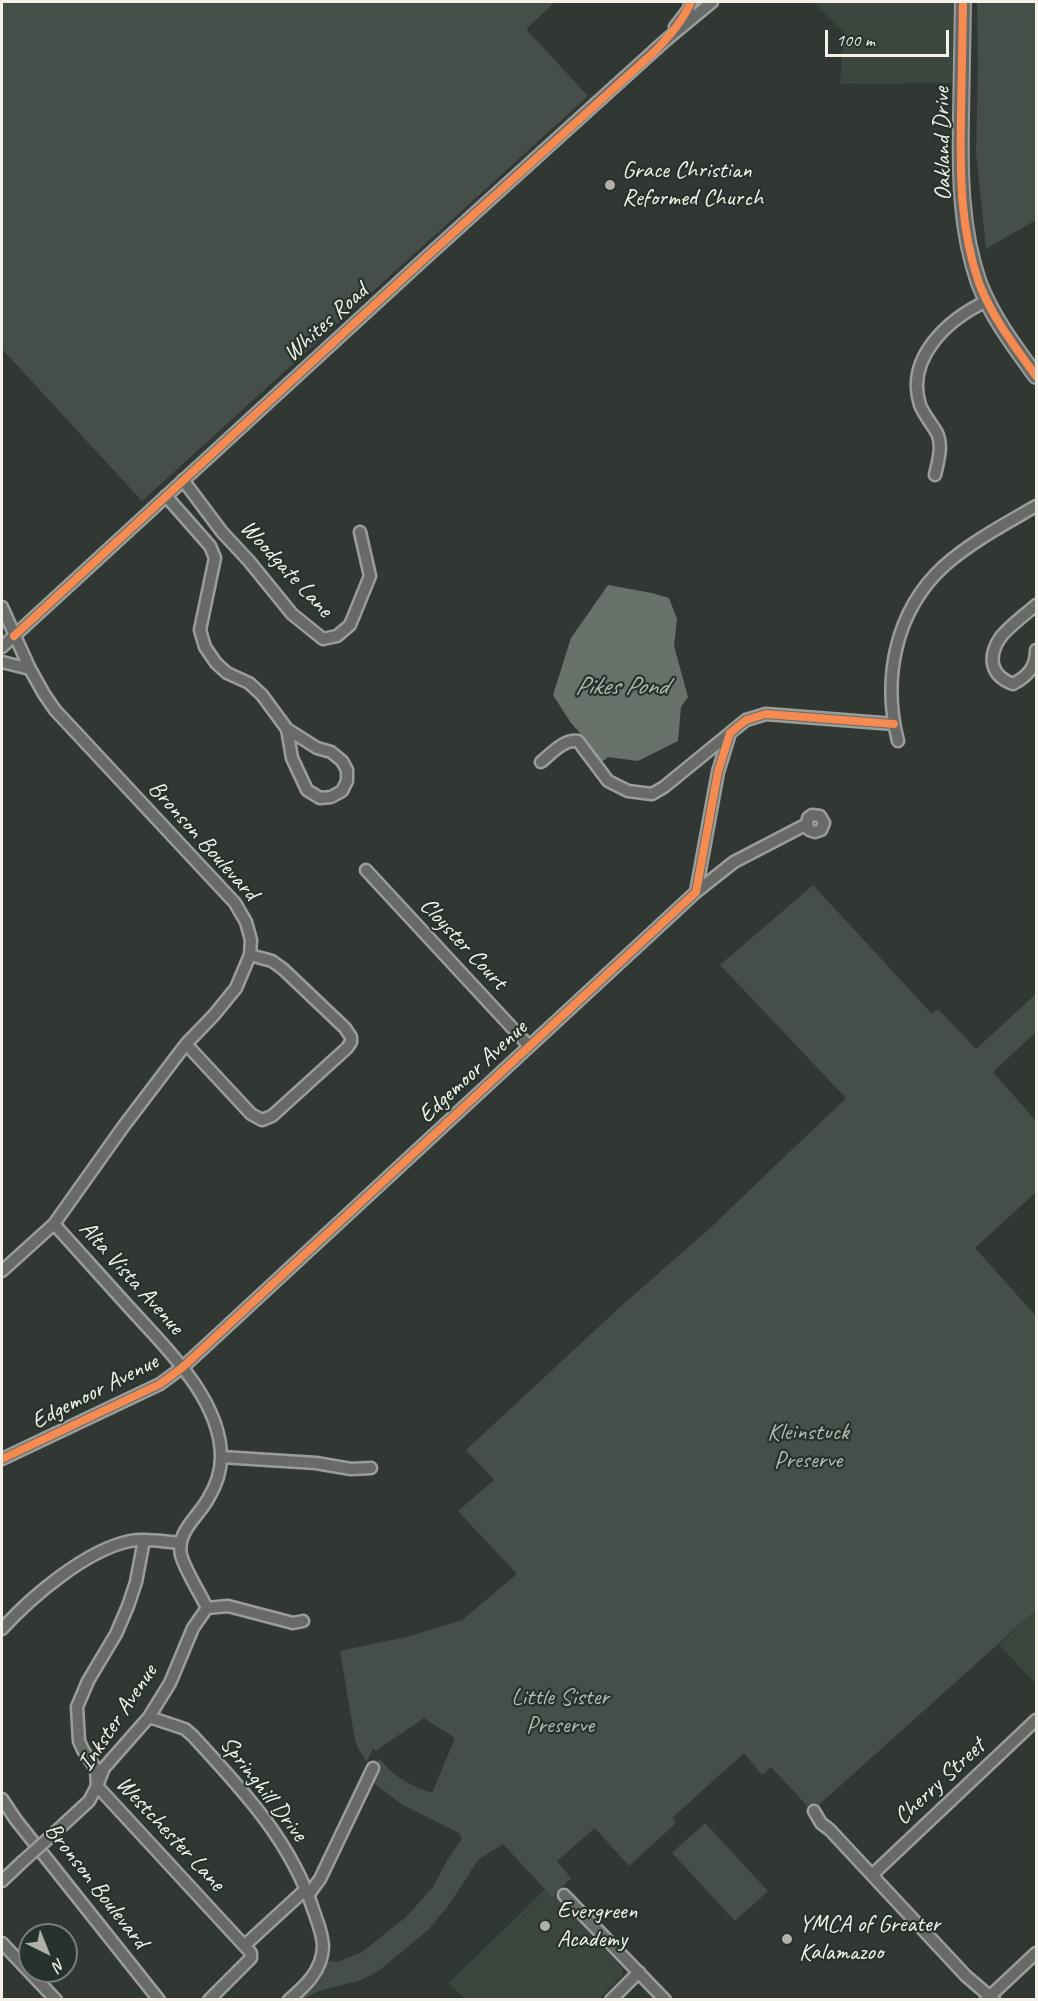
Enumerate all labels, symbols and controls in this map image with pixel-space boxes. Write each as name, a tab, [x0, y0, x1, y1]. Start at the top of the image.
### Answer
scale bar	[828, 18, 952, 56]
text: 100 m	[836, 29, 875, 51]
street label: Oakland Drive	[928, 87, 958, 201]
place label: Grace Christian Reformed Church	[622, 157, 763, 213]
marker: Grace Christian Reformed Church	[603, 178, 617, 192]
street label: Whites Road	[278, 278, 374, 368]
street label: Woodgate Lane	[234, 514, 338, 624]
water label: Pikes Pond	[575, 671, 667, 703]
street label: Bronson Boulevard	[141, 775, 265, 907]
street label: Cloyster Court	[413, 892, 513, 996]
street label: Edgemoor Avenue	[413, 1014, 533, 1130]
street label: Alta Vista Avenue	[72, 1215, 190, 1341]
street label: Edgemoor Avenue	[27, 1348, 163, 1436]
park label: Kleinstuck Preserve	[767, 1419, 849, 1475]
street label: Inkster Avenue	[72, 1659, 164, 1777]
park label: Little Sister Preserve	[511, 1684, 609, 1740]
street label: Springhill Drive	[213, 1731, 313, 1847]
street label: Cherry Street	[889, 1733, 991, 1831]
street label: Westchester Lane	[109, 1770, 231, 1898]
street label: Bronson Boulevard	[38, 1817, 154, 1955]
place label: Evergreen Academy	[557, 1898, 637, 1954]
place label: YMCA of Greater Kalamazoo	[799, 1911, 940, 1967]
marker: Evergreen Academy	[538, 1919, 552, 1933]
north arrow	[18, 1923, 78, 1983]
marker: YMCA of Greater Kalamazoo	[780, 1932, 794, 1946]
text: N	[48, 1954, 69, 1975]

